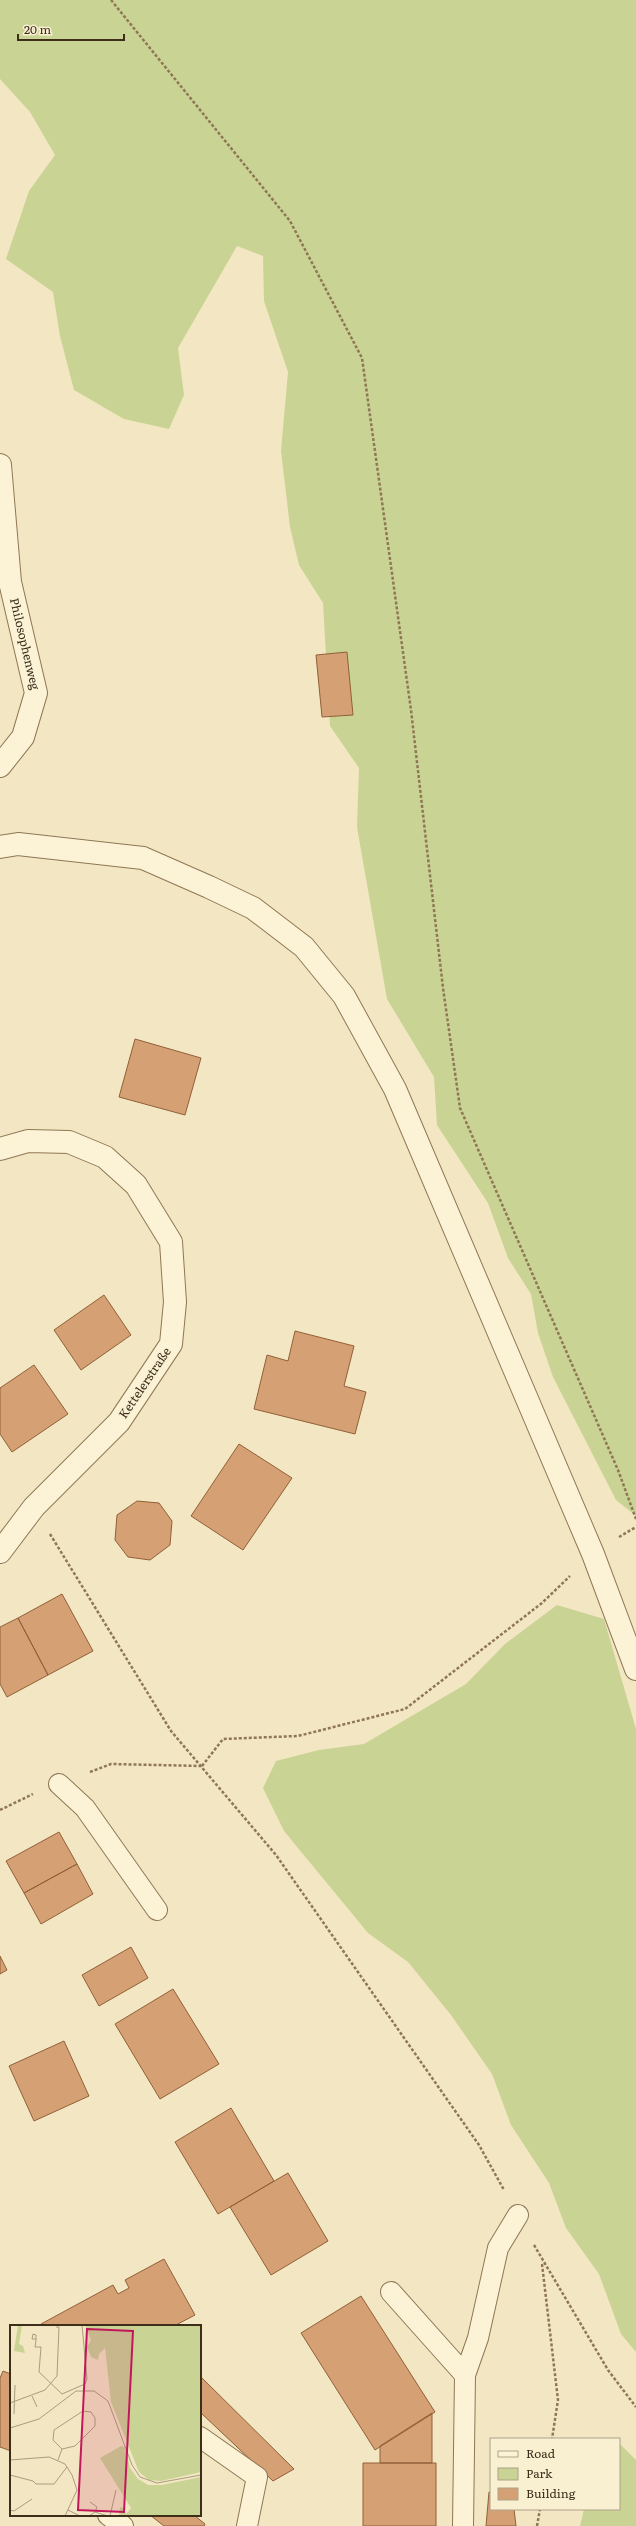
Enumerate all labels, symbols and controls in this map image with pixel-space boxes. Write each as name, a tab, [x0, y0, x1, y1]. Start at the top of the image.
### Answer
scale bar	[18, 16, 124, 42]
text: 20 m	[24, 20, 51, 38]
street label: Philosophenweg	[6, 596, 45, 692]
street label: Kettelerstraße	[114, 1343, 175, 1422]
inset map	[10, 2325, 201, 2516]
legend	[490, 2438, 620, 2510]
text: Road	[526, 2444, 556, 2462]
text: Park	[526, 2464, 553, 2482]
text: Building	[526, 2484, 576, 2502]

